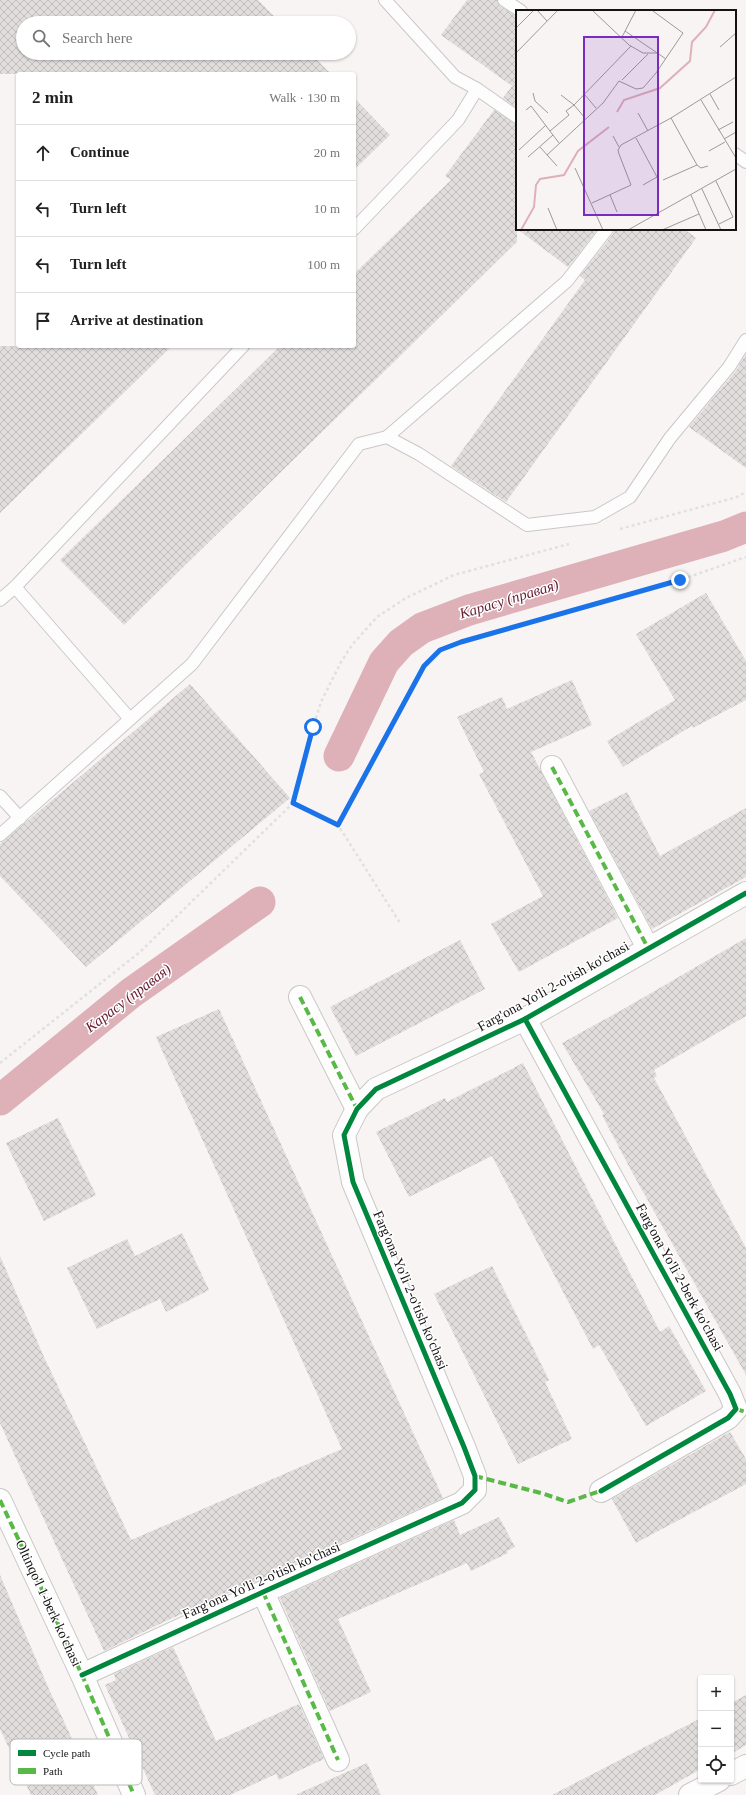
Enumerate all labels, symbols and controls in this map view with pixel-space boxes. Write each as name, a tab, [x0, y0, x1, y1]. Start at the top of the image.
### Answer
inset map	[516, 10, 736, 230]
search box	[16, 16, 356, 60]
icon: search	[30, 27, 52, 49]
text: Search here	[62, 30, 132, 46]
text: 2 min	[32, 88, 73, 107]
text: Walk · 130 m	[269, 90, 340, 105]
icon: ahead	[32, 142, 54, 164]
text: Continue	[70, 144, 129, 160]
text: 20 m	[314, 145, 340, 160]
icon: left	[32, 198, 54, 220]
text: Turn left	[70, 200, 127, 216]
text: 10 m	[314, 201, 340, 216]
icon: left	[32, 254, 54, 276]
text: Turn left	[70, 256, 127, 272]
text: 100 m	[307, 257, 340, 272]
icon: arrive	[32, 310, 54, 332]
text: Arrive at destination	[70, 312, 203, 328]
route end	[671, 571, 689, 589]
water label: Карасу (правая)	[457, 576, 561, 623]
route start	[304, 718, 322, 736]
street label: Farg'ona Yo'li 2-o'tish ko'chasi	[475, 938, 632, 1034]
water label: Карасу (правая)	[81, 961, 174, 1037]
street label: Farg'ona Yo'li 2-berk ko'chasi	[633, 1201, 726, 1354]
street label: Farg'ona Yo'li 2-o'tish ko'chasi	[370, 1209, 451, 1372]
street label: Oltinqo'l 1-berk ko'chasi	[13, 1537, 85, 1669]
street label: Farg'ona Yo'li 2-o'tish ko'chasi	[180, 1539, 342, 1622]
map controls	[698, 1675, 734, 1783]
button: +	[698, 1675, 734, 1711]
button: −	[698, 1711, 734, 1747]
legend	[10, 1739, 142, 1785]
text: Cycle path	[43, 1747, 91, 1759]
button: locate	[698, 1747, 734, 1783]
text: Path	[43, 1765, 63, 1777]

